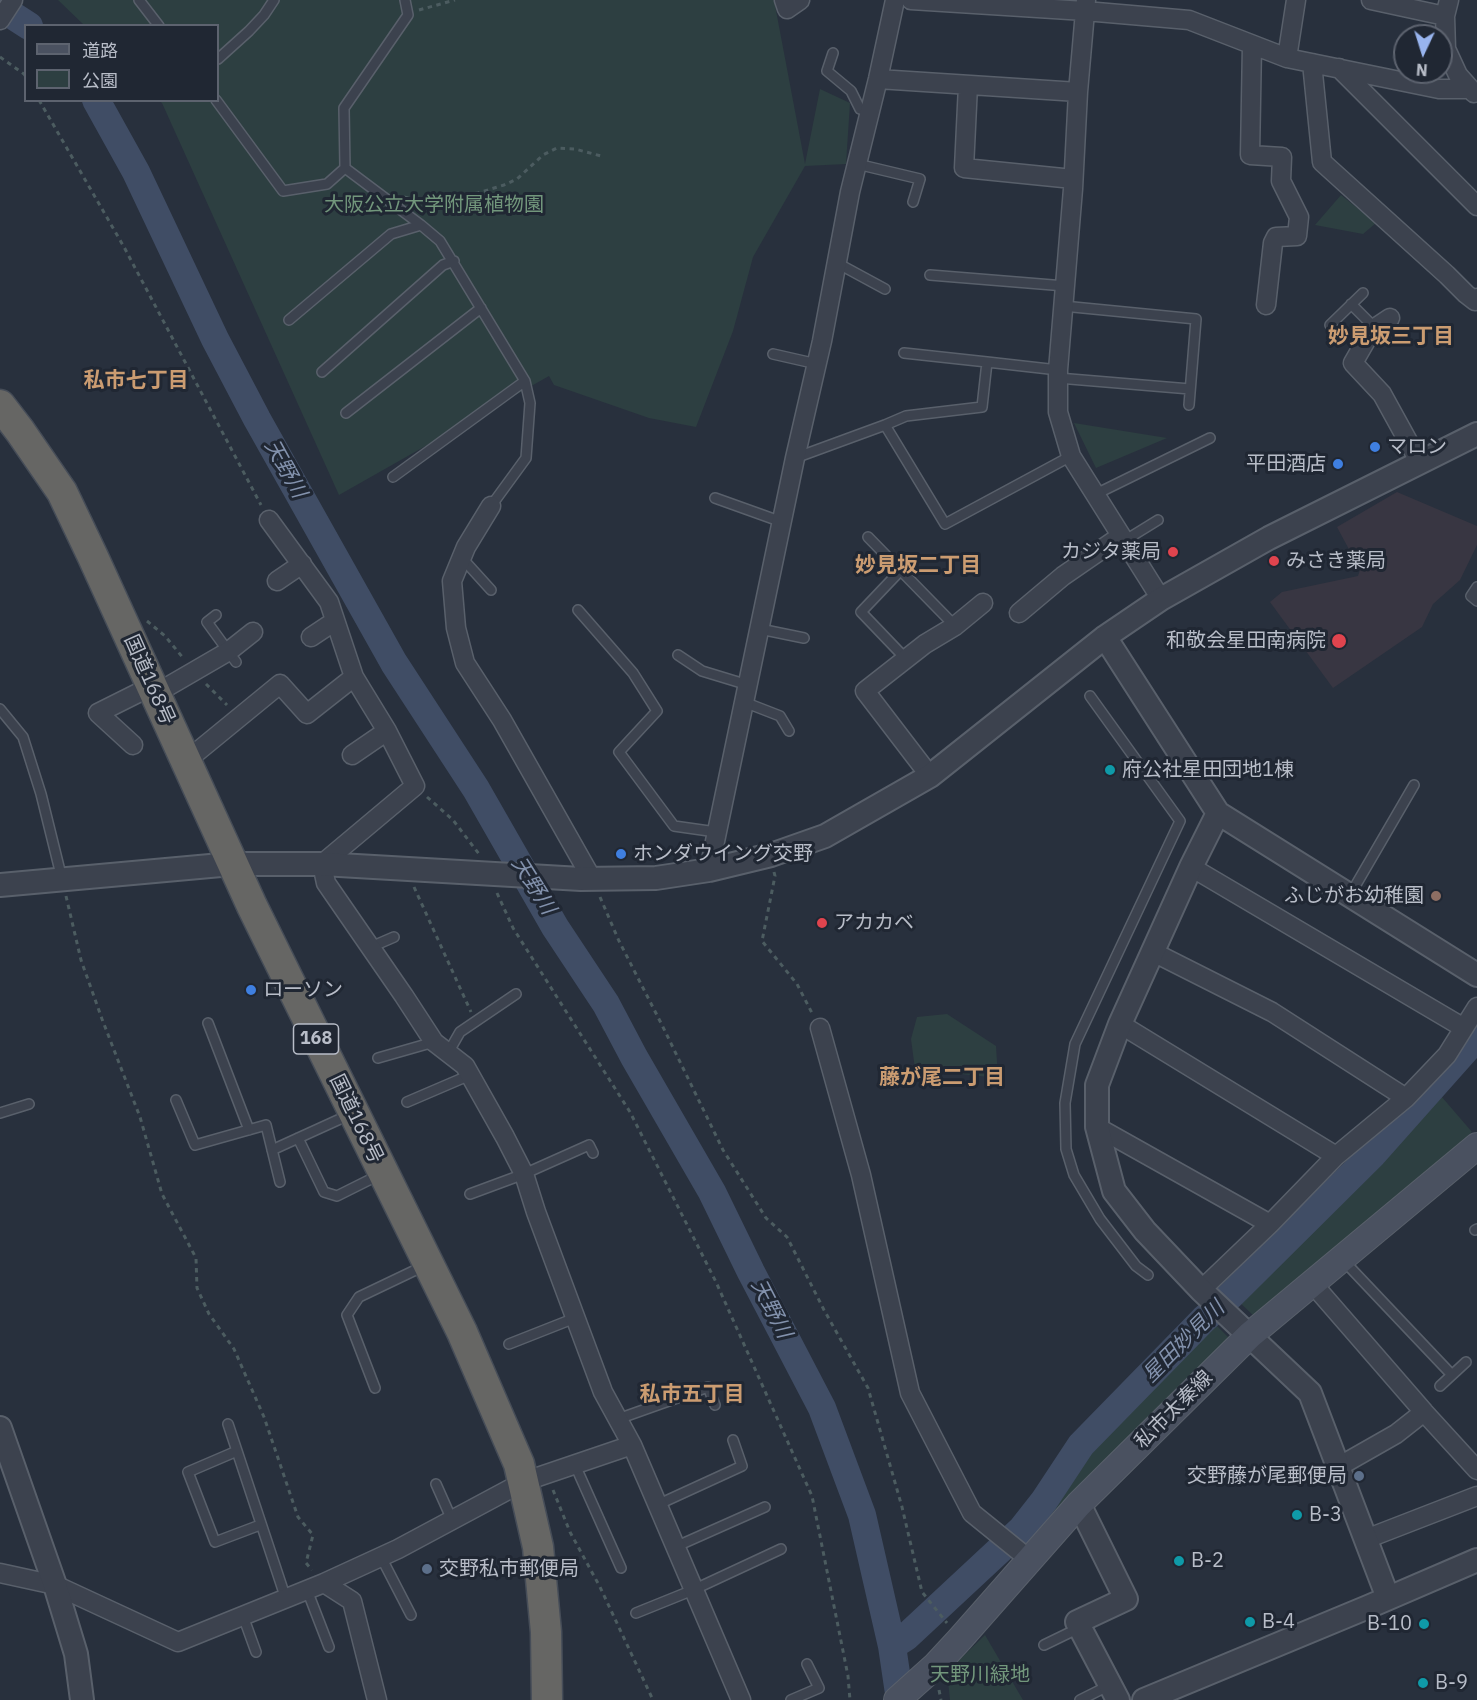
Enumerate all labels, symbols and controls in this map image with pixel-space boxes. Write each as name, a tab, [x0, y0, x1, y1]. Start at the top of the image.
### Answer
legend	[24, 24, 219, 102]
north arrow	[1393, 24, 1453, 84]
text: 道路	[82, 39, 118, 62]
text: N	[1415, 60, 1428, 80]
text: 公園	[82, 69, 118, 92]
park label: 大阪公立大学附属植物園	[324, 193, 544, 217]
district label: 妙見坂三丁目	[1328, 324, 1454, 350]
district label: 私市七丁目	[84, 368, 188, 394]
water label: 天野川	[259, 435, 311, 503]
place label: マロン	[1387, 435, 1447, 459]
marker: マロン	[1368, 440, 1382, 454]
place label: 平田酒店	[1246, 452, 1326, 476]
marker: 平田酒店	[1331, 457, 1345, 471]
place label: カジタ薬局	[1061, 540, 1161, 564]
marker: カジタ薬局	[1166, 545, 1180, 559]
place label: みさき薬局	[1286, 549, 1386, 573]
district label: 妙見坂二丁目	[855, 553, 981, 579]
marker: みさき薬局	[1267, 554, 1281, 568]
place label: 和敬会星田南病院	[1166, 629, 1326, 653]
street label: 国道168号	[119, 631, 179, 729]
marker: 和敬会星田南病院	[1330, 632, 1348, 650]
place label: 府公社星田団地1棟	[1122, 758, 1294, 782]
marker: 府公社星田団地1棟	[1103, 763, 1117, 777]
place label: ホンダウイング交野	[633, 842, 813, 866]
marker: ホンダウイング交野	[614, 847, 628, 861]
water label: 天野川	[506, 853, 560, 919]
place label: ふじがお幼稚園	[1284, 884, 1424, 908]
marker: ふじがお幼稚園	[1429, 889, 1443, 903]
place label: アカカベ	[834, 911, 914, 935]
marker: アカカベ	[815, 916, 829, 930]
place label: ローソン	[263, 978, 343, 1002]
marker: ローソン	[244, 983, 258, 997]
road number: 168	[294, 1024, 338, 1054]
district label: 藤が尾二丁目	[879, 1065, 1005, 1091]
street label: 国道168号	[324, 1071, 388, 1167]
water label: 天野川	[745, 1275, 797, 1343]
water label: 星田妙見川	[1138, 1296, 1230, 1388]
street label: 私市太秦線	[1130, 1366, 1218, 1454]
district label: 私市五丁目	[640, 1382, 744, 1408]
place label: 交野藤が尾郵便局	[1187, 1464, 1347, 1488]
marker: 交野藤が尾郵便局	[1352, 1469, 1366, 1483]
place label: B-3	[1309, 1503, 1342, 1527]
marker: B-3	[1290, 1508, 1304, 1522]
place label: B-2	[1191, 1549, 1224, 1573]
marker: B-2	[1172, 1554, 1186, 1568]
place label: 交野私市郵便局	[439, 1557, 579, 1581]
marker: 交野私市郵便局	[420, 1562, 434, 1576]
place label: B-4	[1262, 1610, 1295, 1634]
place label: B-10	[1367, 1612, 1412, 1636]
marker: B-4	[1243, 1615, 1257, 1629]
marker: B-10	[1417, 1617, 1431, 1631]
park label: 天野川緑地	[930, 1663, 1030, 1687]
place label: B-9	[1435, 1671, 1468, 1695]
marker: B-9	[1416, 1676, 1430, 1690]

